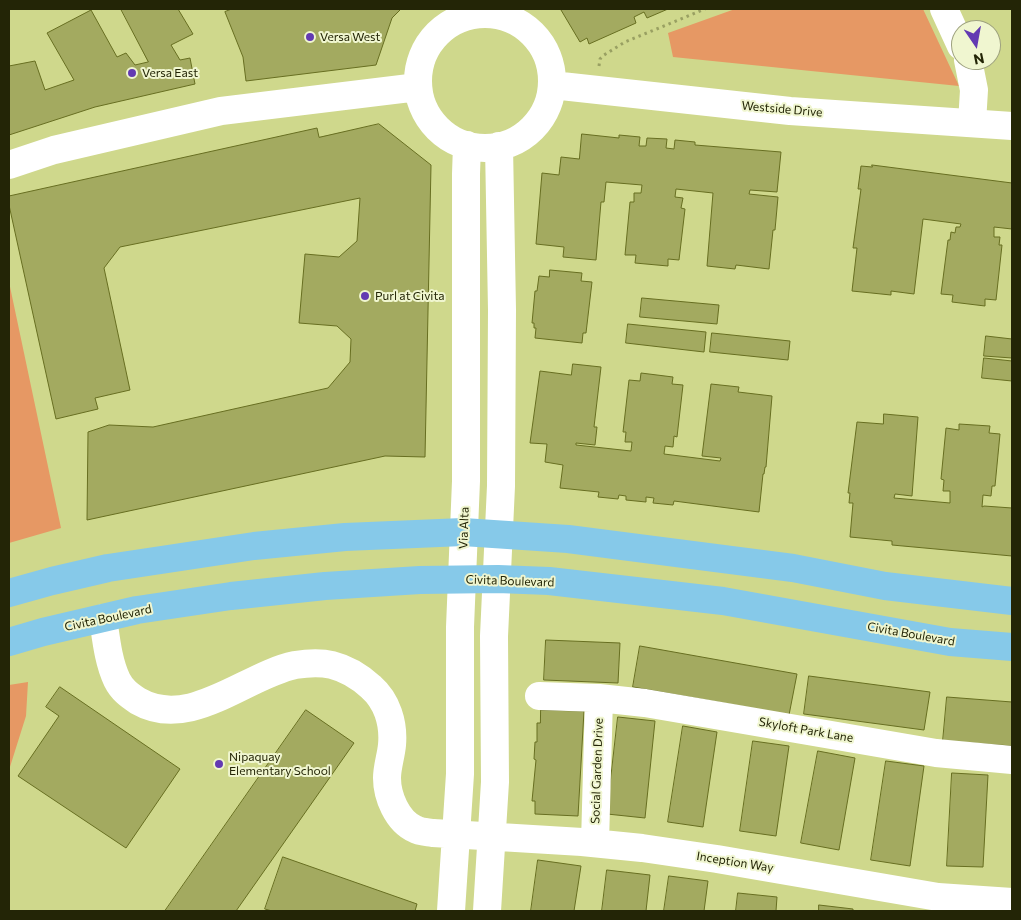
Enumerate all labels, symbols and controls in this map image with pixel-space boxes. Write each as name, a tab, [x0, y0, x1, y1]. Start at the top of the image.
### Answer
north arrow	[951, 20, 1001, 70]
place label: Versa West	[320, 30, 380, 44]
marker: Versa West	[304, 31, 316, 43]
text: N	[972, 50, 986, 69]
place label: Versa East	[142, 66, 198, 80]
marker: Versa East	[126, 67, 138, 79]
street label: Westside Drive	[741, 98, 823, 120]
place label: Purl at Civita	[375, 289, 445, 303]
marker: Purl at Civita	[359, 290, 371, 302]
street label: Via Alta	[456, 507, 472, 549]
street label: Civita Boulevard	[465, 572, 555, 590]
street label: Civita Boulevard	[63, 602, 153, 634]
street label: Civita Boulevard	[866, 619, 956, 649]
street label: Skyloft Park Lane	[758, 715, 854, 745]
street label: Social Garden Drive	[588, 718, 606, 824]
place label: Nipaquay Elementary School	[229, 750, 331, 778]
marker: Nipaquay Elementary School	[213, 758, 225, 770]
street label: Inception Way	[695, 849, 775, 875]

